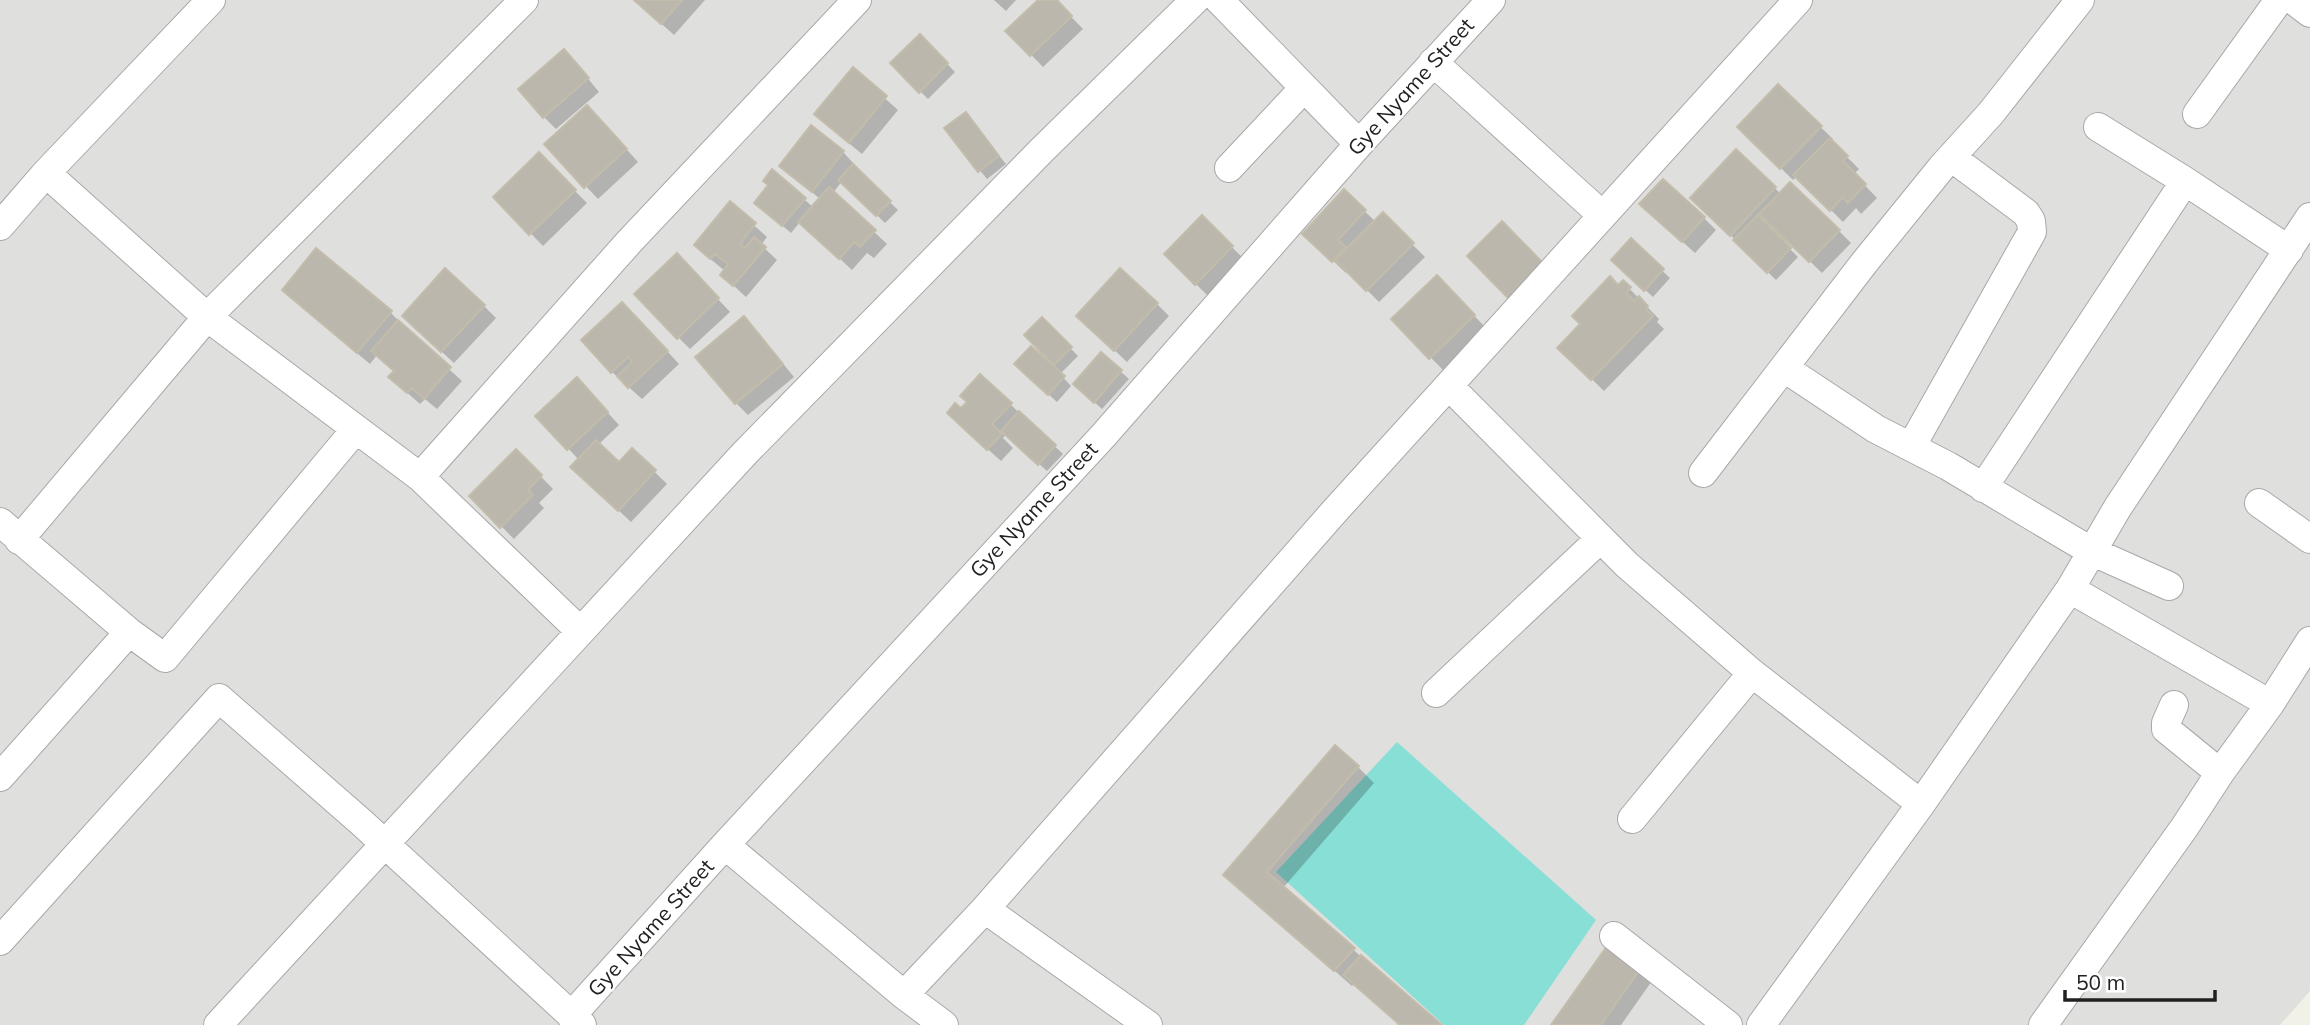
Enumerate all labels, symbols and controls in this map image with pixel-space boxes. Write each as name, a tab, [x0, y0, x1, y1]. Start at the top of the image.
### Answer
street label: Gye Nyame Street	[1342, 12, 1479, 160]
street label: Gye Nyame Street	[964, 436, 1103, 583]
street label: Gye Nyame Street	[582, 853, 719, 1001]
scale bar	[2065, 958, 2216, 1002]
text: 50 m	[2076, 969, 2125, 995]

